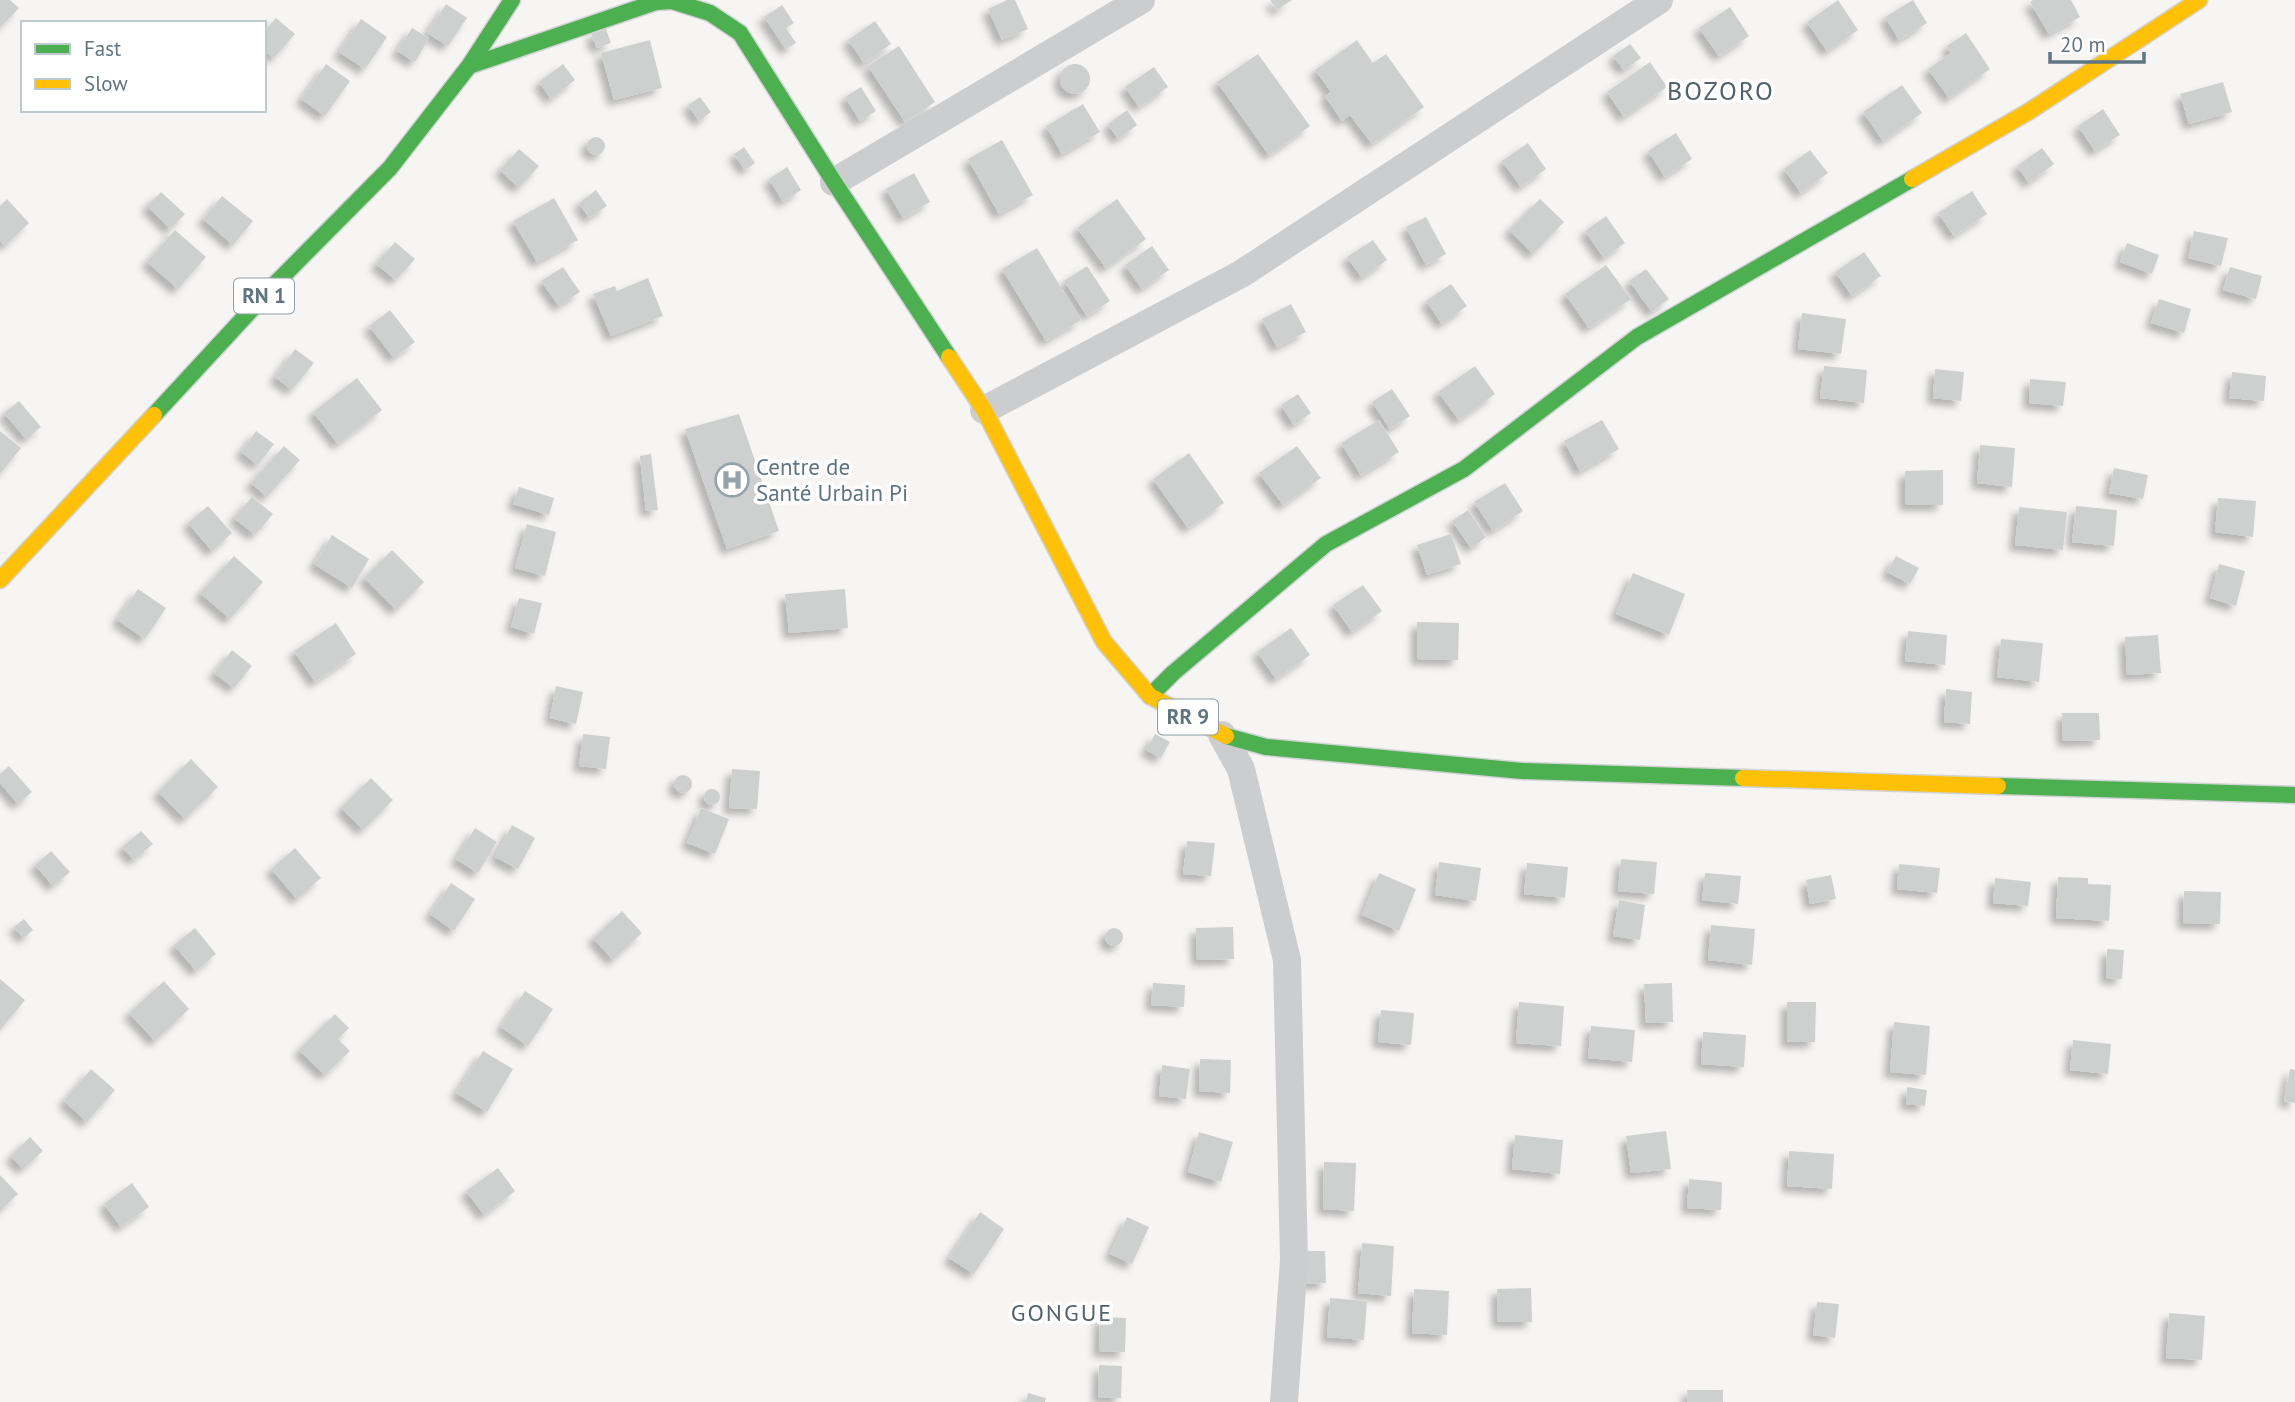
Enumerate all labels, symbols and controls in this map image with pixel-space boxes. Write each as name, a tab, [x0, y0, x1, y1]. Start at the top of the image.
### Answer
legend	[21, 21, 266, 112]
scale bar	[2050, 21, 2144, 65]
text: 20 m	[2060, 31, 2106, 58]
text: Fast	[84, 35, 121, 62]
text: Slow	[84, 70, 128, 97]
district label: BOZORO	[1667, 74, 1775, 107]
road number: RN 1	[234, 278, 294, 314]
place label: Centre de Santé Urbain Pi	[756, 452, 908, 507]
hospital icon: Centre de Santé Urbain Pi	[713, 461, 751, 499]
road number: RR 9	[1158, 700, 1218, 734]
district label: GONGUE	[1011, 1297, 1113, 1328]

